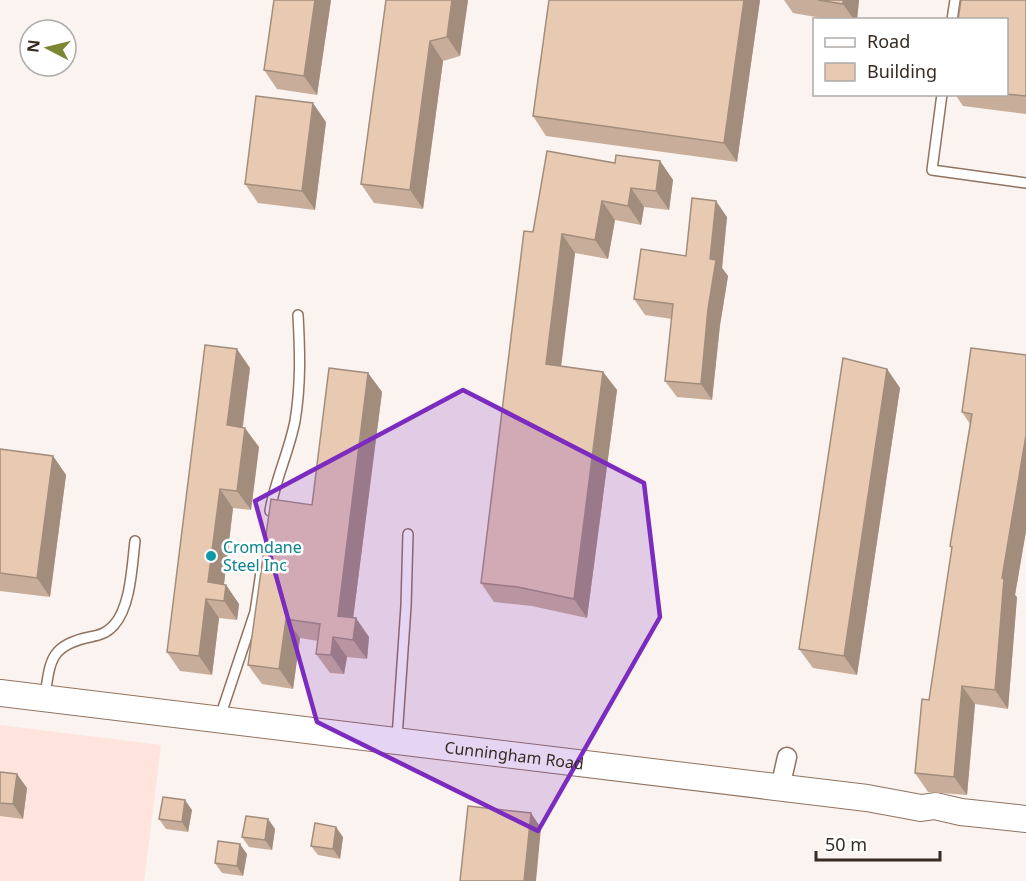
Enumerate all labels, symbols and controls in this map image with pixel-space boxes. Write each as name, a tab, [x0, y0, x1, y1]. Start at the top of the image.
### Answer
north arrow	[18, 18, 78, 78]
legend	[813, 18, 1008, 96]
text: Road	[867, 29, 910, 53]
text: N	[21, 38, 45, 54]
text: Building	[867, 59, 937, 83]
place label: Cromdane Steel Inc	[223, 536, 302, 576]
marker: Cromdane Steel Inc	[204, 549, 218, 563]
street label: Cunningham Road	[443, 736, 585, 775]
scale bar	[816, 824, 940, 862]
text: 50 m	[825, 832, 867, 856]

